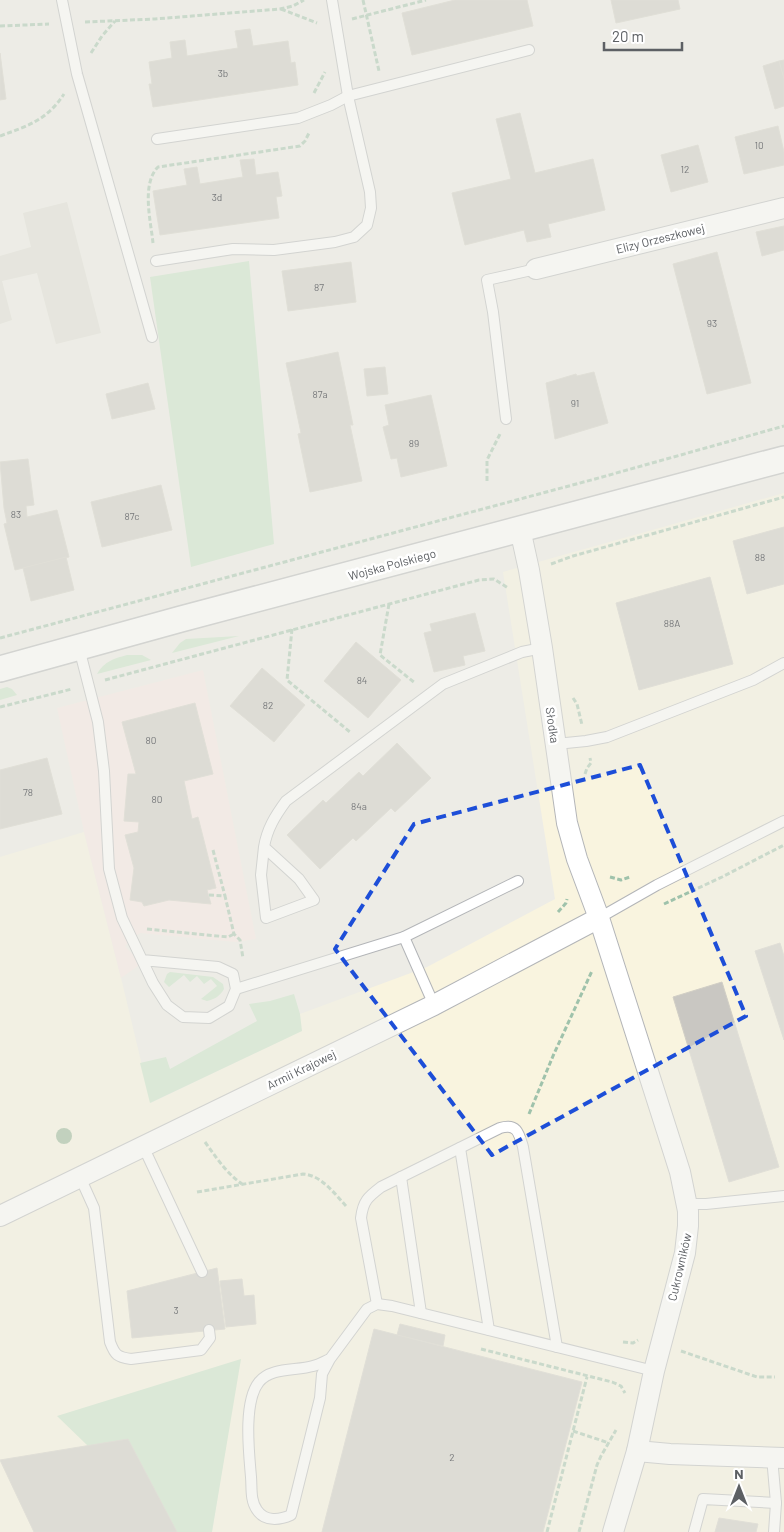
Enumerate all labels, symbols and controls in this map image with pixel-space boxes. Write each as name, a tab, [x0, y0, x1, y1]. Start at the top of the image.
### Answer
scale bar	[604, 20, 682, 52]
text: 20 m	[612, 27, 644, 45]
house number: 3b	[218, 67, 228, 79]
house number: 10	[754, 139, 764, 151]
house number: 12	[681, 163, 689, 175]
house number: 3d	[212, 191, 222, 203]
street label: Elizy Orzeszkowej	[614, 220, 706, 256]
house number: 87	[314, 281, 324, 293]
house number: 93	[707, 317, 717, 329]
house number: 87a	[312, 388, 328, 400]
house number: 91	[571, 397, 579, 409]
house number: 89	[409, 437, 419, 449]
house number: 83	[11, 508, 21, 520]
house number: 87c	[124, 510, 140, 522]
street label: Wojska Polskiego	[347, 546, 437, 582]
house number: 88	[755, 551, 765, 563]
house number: 88A	[664, 617, 680, 629]
house number: 84	[357, 674, 367, 686]
house number: 82	[263, 699, 273, 711]
street label: Słodka	[544, 706, 562, 744]
house number: 80	[146, 734, 156, 746]
house number: 78	[23, 786, 33, 798]
house number: 80	[152, 793, 162, 805]
house number: 84a	[351, 800, 367, 812]
street label: Armii Krajowej	[264, 1046, 338, 1092]
street label: Cukrowników	[664, 1231, 694, 1302]
house number: 3	[173, 1304, 179, 1316]
house number: 2	[449, 1451, 455, 1463]
north arrow	[714, 1462, 764, 1512]
text: N	[734, 1465, 744, 1482]

